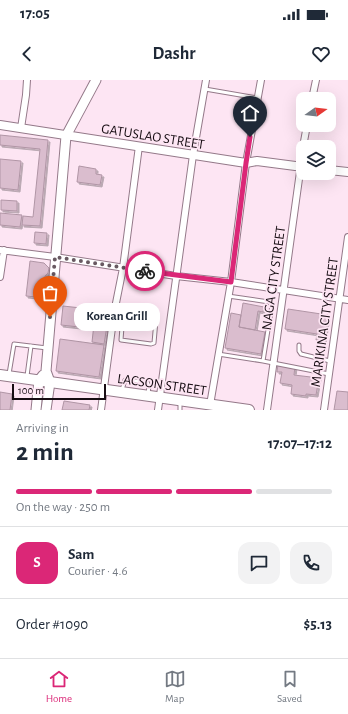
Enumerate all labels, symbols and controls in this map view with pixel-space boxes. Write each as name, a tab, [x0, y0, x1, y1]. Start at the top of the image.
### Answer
text: 17:05	[20, 6, 50, 21]
icon: back	[16, 43, 38, 65]
icon: heart	[310, 43, 332, 65]
text: Dashr	[152, 45, 196, 63]
north arrow	[296, 92, 336, 132]
map controls	[296, 92, 336, 180]
pin	[233, 96, 267, 137]
icon: home	[239, 102, 261, 124]
street label: GATUSLAO STREET	[100, 122, 206, 152]
button: layers	[296, 140, 336, 180]
street label: NAGA CITY STREET	[260, 225, 288, 331]
courier	[125, 251, 165, 291]
street label: MARIKINA CITY STREET	[309, 256, 341, 388]
icon: bike	[134, 260, 156, 282]
pin	[33, 276, 67, 317]
icon: bag	[39, 282, 61, 304]
callout: Korean Grill	[74, 303, 160, 331]
text: Korean Grill	[86, 310, 148, 323]
street label: LACSON STREET	[116, 372, 207, 398]
scale bar	[12, 382, 106, 401]
text: 100 m	[18, 385, 44, 396]
text: Arriving in	[16, 422, 69, 435]
text: 17:07–17:12	[268, 436, 332, 451]
text: 2 min	[16, 439, 74, 465]
text: On the way · 250 m	[16, 501, 110, 514]
button: chat	[238, 542, 280, 584]
button: phone	[290, 542, 332, 584]
text: Sam	[68, 547, 94, 562]
text: S	[33, 555, 41, 570]
text: Courier · 4.6	[68, 565, 128, 578]
text: Order #1090	[16, 617, 88, 632]
text: $5.13	[303, 617, 332, 632]
tab: Home	[46, 668, 72, 705]
tab: Map	[164, 668, 186, 705]
tab: Saved	[277, 668, 302, 705]

